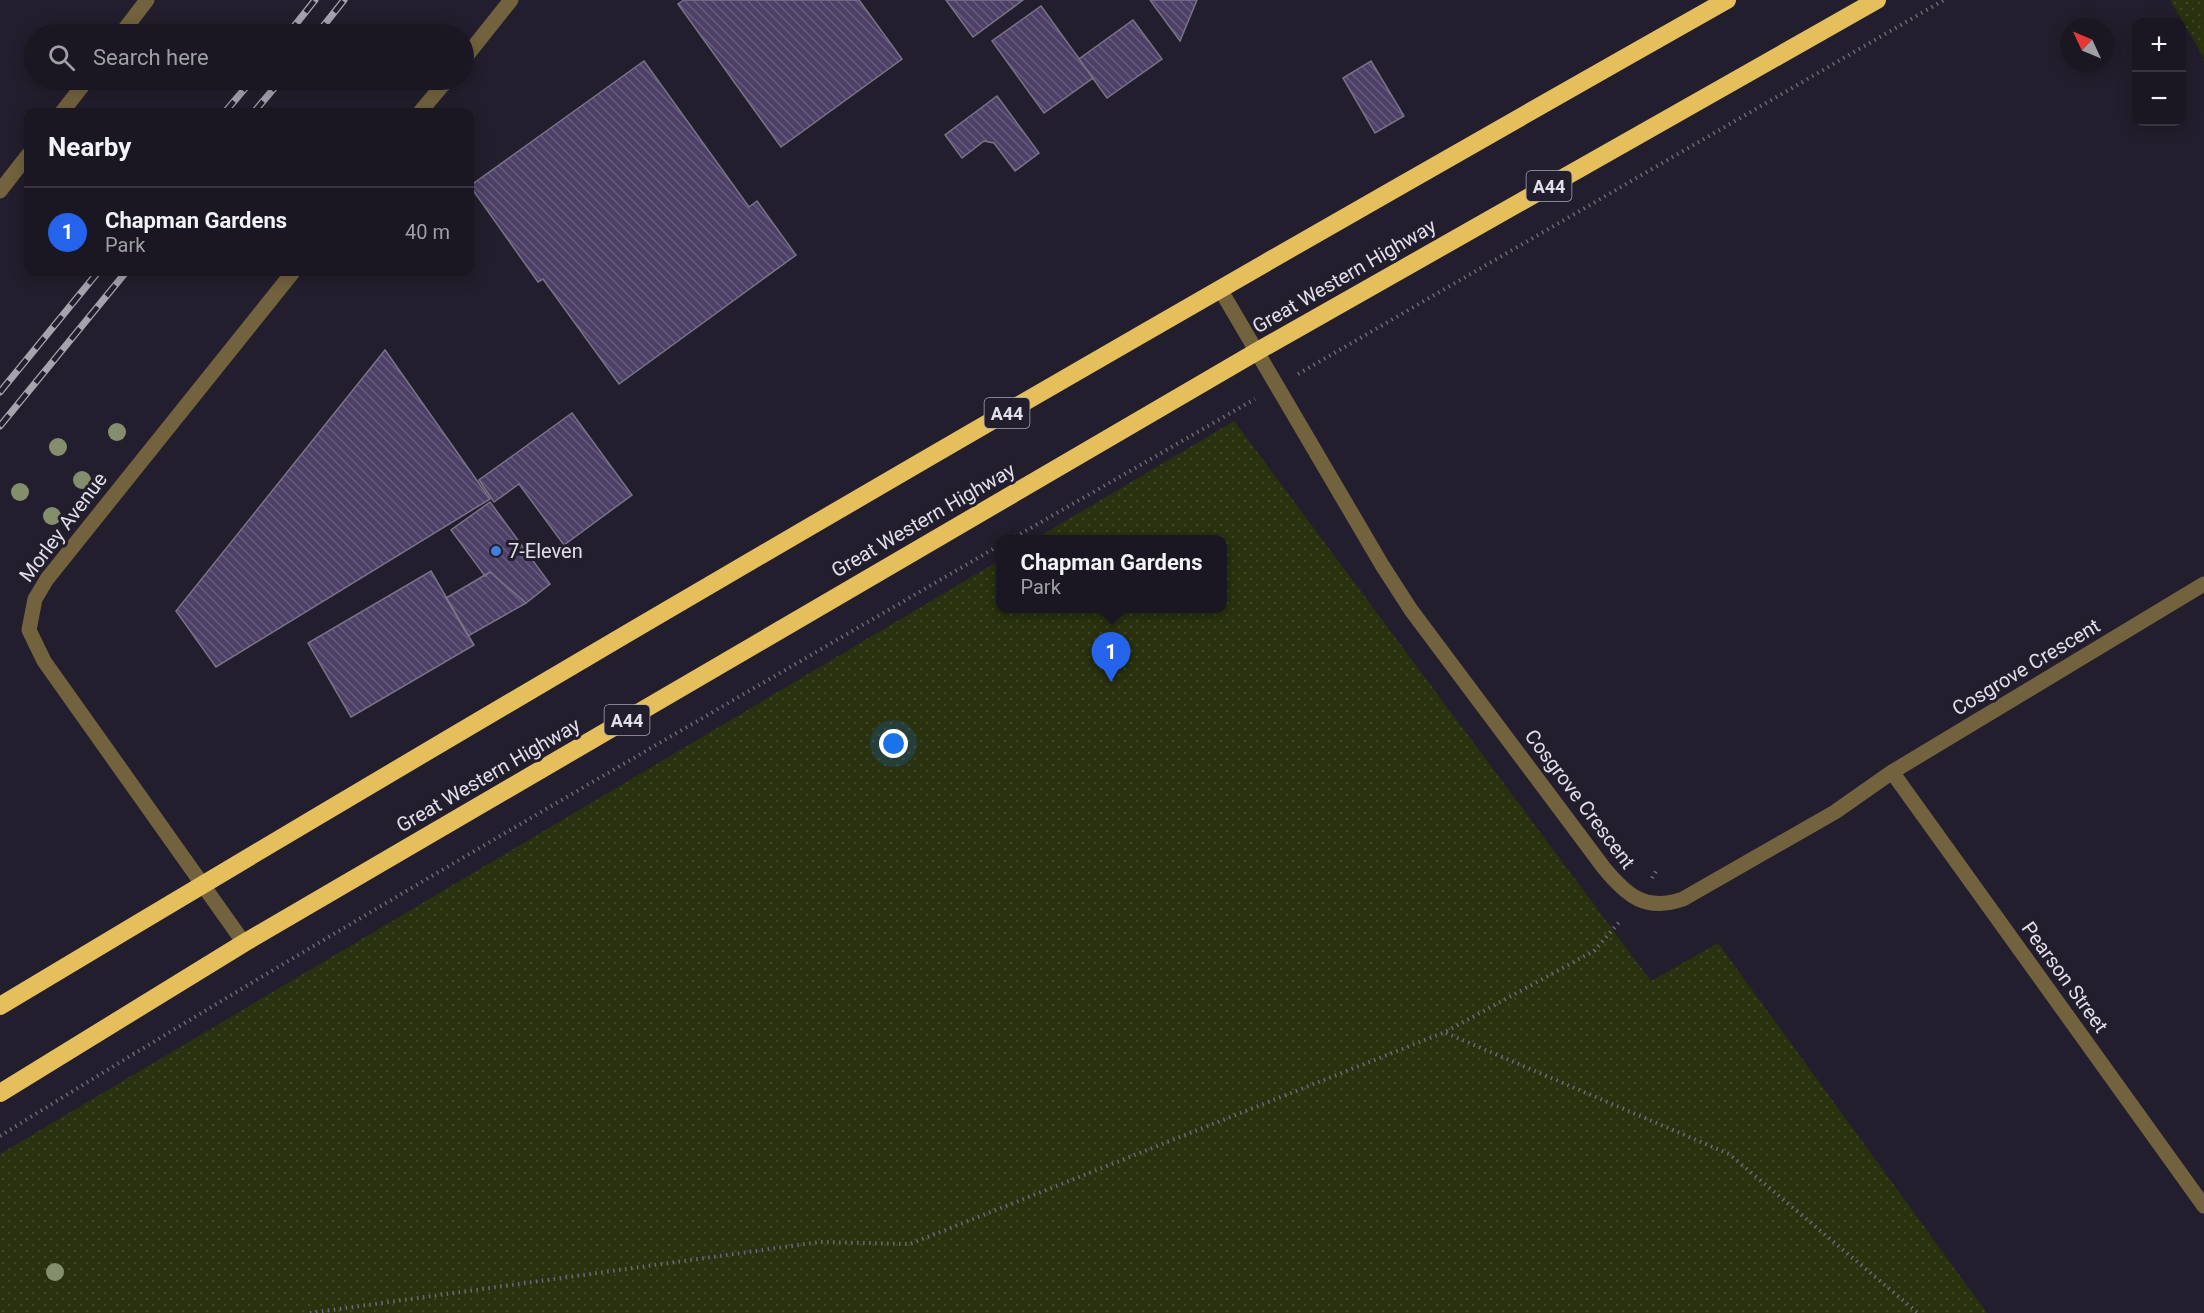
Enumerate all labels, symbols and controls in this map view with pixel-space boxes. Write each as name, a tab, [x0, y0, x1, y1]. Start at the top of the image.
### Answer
north arrow	[2060, 18, 2114, 72]
map controls	[2132, 18, 2186, 126]
button: +	[2132, 18, 2186, 72]
search box	[24, 24, 474, 90]
icon: search	[45, 41, 78, 74]
text: Search here	[93, 45, 209, 70]
button: −	[2132, 72, 2186, 126]
text: Nearby	[48, 132, 131, 162]
road number: A44	[1526, 171, 1572, 201]
text: Chapman Gardens	[105, 208, 287, 233]
street label: Great Western Highway	[1248, 213, 1441, 338]
text: 1	[62, 220, 73, 244]
text: 40 m	[405, 220, 450, 244]
text: Park	[105, 233, 145, 257]
road number: A44	[984, 398, 1030, 428]
street label: Great Western Highway	[827, 457, 1020, 582]
street label: Morley Avenue	[14, 468, 112, 586]
popup	[996, 535, 1227, 613]
place label: 7-Eleven	[508, 539, 583, 563]
marker: 7-Eleven	[489, 544, 503, 558]
text: Chapman Gardens	[1020, 550, 1203, 575]
text: Park	[1020, 575, 1061, 599]
street label: Cosgrove Crescent	[1948, 613, 2104, 721]
pin: 1	[1092, 632, 1130, 682]
road number: A44	[604, 705, 650, 735]
street label: Great Western Highway	[392, 712, 585, 837]
street label: Cosgrove Crescent	[1520, 725, 1640, 873]
your location	[879, 729, 908, 758]
street label: Pearson Street	[2017, 917, 2113, 1037]

